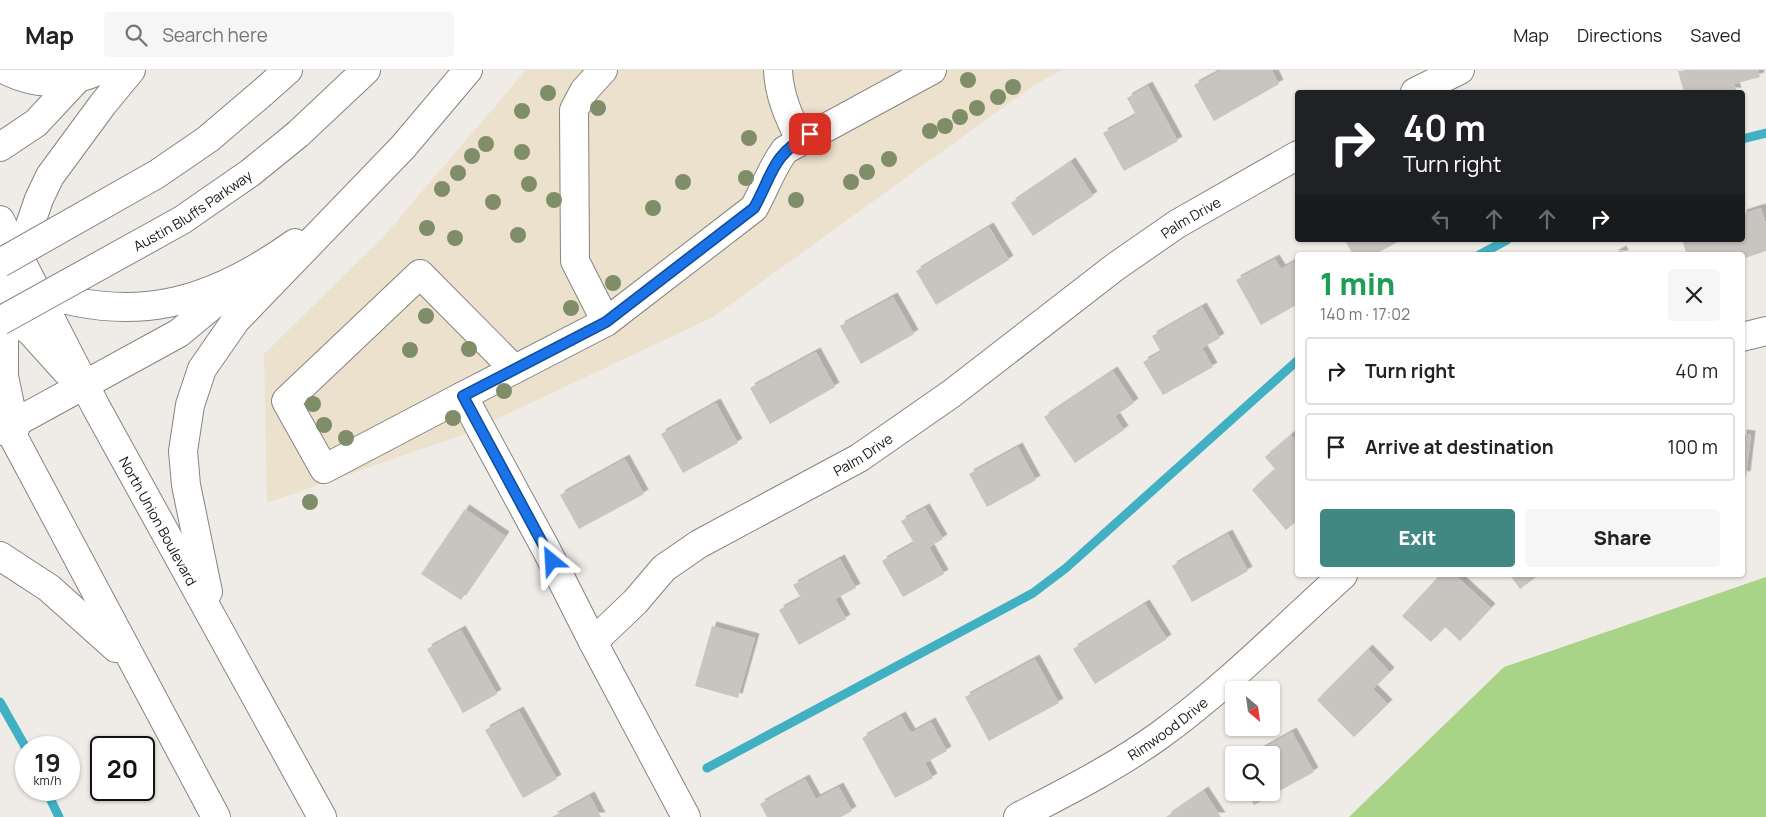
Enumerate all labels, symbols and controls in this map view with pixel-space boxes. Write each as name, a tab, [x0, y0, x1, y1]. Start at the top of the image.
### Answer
search box	[104, 12, 454, 57]
text: Map	[25, 18, 74, 51]
icon: search	[122, 21, 150, 49]
text: Search here	[162, 22, 268, 48]
text: Map	[1513, 23, 1549, 47]
text: Directions	[1577, 23, 1662, 47]
text: Saved	[1690, 23, 1741, 47]
text: 40 m	[1403, 104, 1486, 152]
icon: right	[1320, 110, 1385, 175]
pin	[789, 113, 831, 155]
icon: arrive	[796, 120, 824, 148]
text: Turn right	[1403, 149, 1501, 179]
street label: Austin Bluffs Parkway	[129, 165, 256, 255]
street label: Palm Drive	[1157, 192, 1224, 242]
icon: left	[1427, 205, 1455, 233]
icon: ahead	[1480, 205, 1508, 233]
icon: ahead	[1533, 205, 1561, 233]
icon: right	[1586, 205, 1614, 233]
text: 1 min	[1320, 263, 1395, 304]
button: close	[1668, 269, 1720, 321]
text: 140 m · 17:02	[1320, 303, 1410, 325]
icon: right	[1322, 357, 1350, 385]
text: Turn right	[1365, 358, 1455, 384]
text: 40 m	[1675, 358, 1718, 384]
street label: Palm Drive	[830, 428, 896, 480]
icon: arrive	[1322, 433, 1350, 461]
text: Arrive at destination	[1365, 434, 1554, 460]
text: 100 m	[1667, 434, 1718, 460]
street label: North Union Boulevard	[115, 453, 202, 589]
button: Exit	[1320, 509, 1515, 567]
button: Share	[1525, 509, 1720, 567]
position arrow	[525, 534, 577, 586]
north arrow	[1225, 681, 1280, 736]
map controls	[1225, 681, 1280, 801]
street label: Rimwood Drive	[1124, 692, 1211, 764]
speed limit sign: 20	[90, 736, 155, 801]
text: 19	[34, 745, 61, 780]
button: search	[1225, 746, 1280, 801]
text: km/h	[34, 772, 61, 789]

